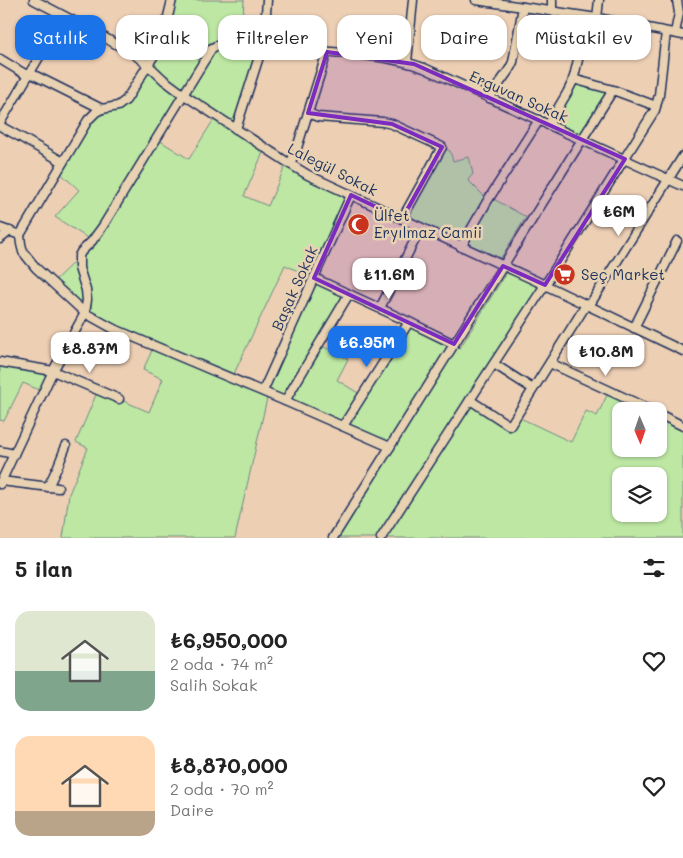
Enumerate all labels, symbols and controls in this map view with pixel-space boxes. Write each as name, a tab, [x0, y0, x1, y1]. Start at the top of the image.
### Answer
chip: Satılık	[15, 15, 106, 60]
chip: Kiralık	[116, 15, 208, 60]
chip: Filtreler	[218, 15, 327, 60]
chip: Yeni	[337, 15, 411, 60]
chip: Daire	[421, 15, 507, 60]
chip: Müstakil ev	[517, 15, 651, 60]
street label: Erguvan Sokak	[466, 65, 572, 127]
street label: Lalegül Sokak	[285, 138, 381, 200]
pin: ₺6M	[595, 194, 643, 237]
text: ₺6M	[603, 200, 635, 221]
place label: Ülfet Eryılmaz Camii	[374, 205, 482, 242]
mosque icon: Ülfet Eryılmaz Camii	[346, 212, 370, 236]
street label: Başak Sokak	[266, 242, 322, 333]
pin: ₺11.6M	[348, 258, 430, 300]
supermarket icon: Seç Market	[553, 262, 577, 286]
text: ₺11.6M	[363, 263, 415, 284]
place label: Seç Market	[581, 264, 665, 284]
pin: ₺6.95M	[326, 326, 408, 368]
text: ₺6.95M	[339, 331, 395, 352]
pin: ₺8.87M	[49, 332, 131, 374]
pin: ₺10.8M	[565, 334, 647, 377]
text: ₺8.87M	[62, 337, 118, 358]
text: ₺10.8M	[578, 340, 634, 361]
north arrow	[612, 402, 668, 458]
map controls	[612, 402, 667, 522]
button: layers	[612, 467, 667, 522]
icon: filters	[640, 554, 668, 582]
text: 5 ilan	[15, 555, 73, 582]
text: ₺6,950,000	[170, 626, 288, 653]
icon: home	[55, 631, 115, 691]
icon: heart	[640, 647, 668, 675]
text: 2 oda · 74 m²	[170, 653, 273, 674]
text: Salih Sokak	[170, 674, 258, 695]
text: ₺8,870,000	[170, 751, 288, 778]
icon: home	[55, 756, 115, 816]
icon: heart	[640, 772, 668, 800]
text: 2 oda · 70 m²	[170, 778, 274, 799]
text: Daire	[170, 799, 214, 820]

